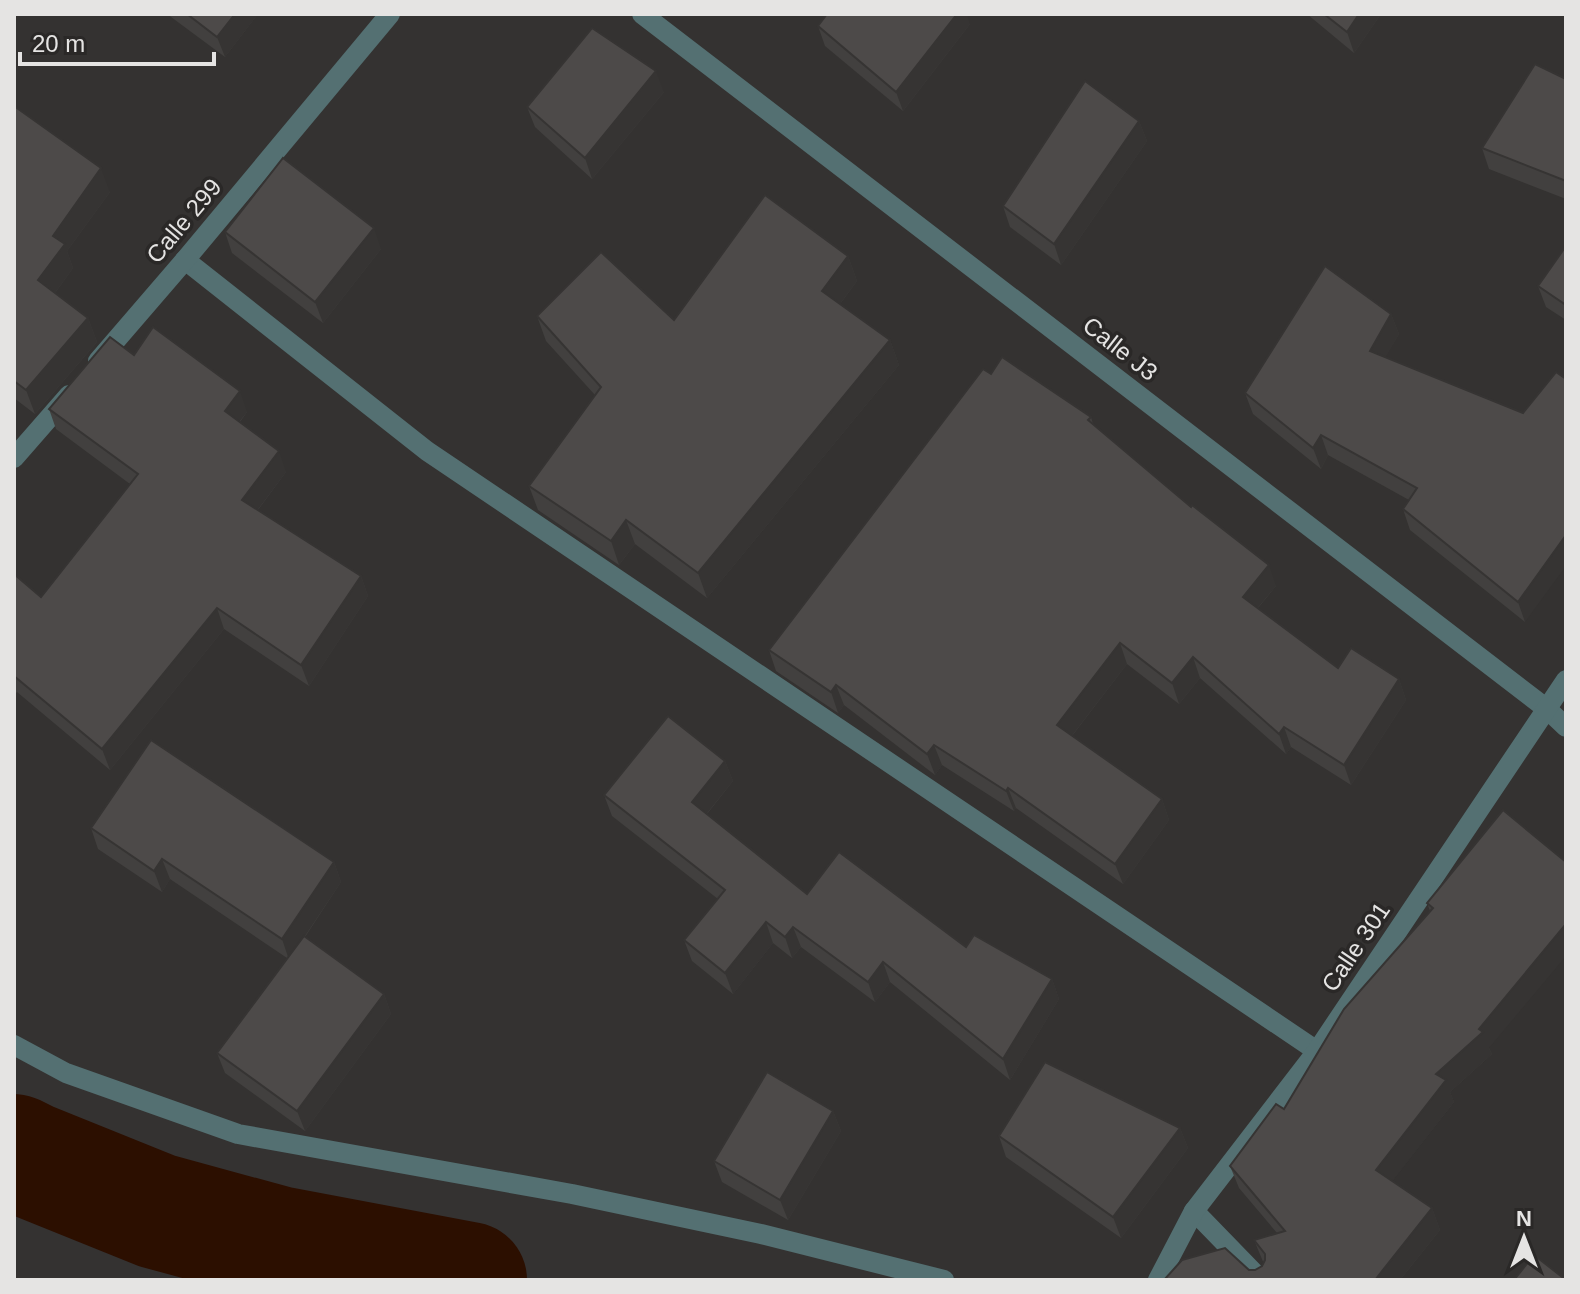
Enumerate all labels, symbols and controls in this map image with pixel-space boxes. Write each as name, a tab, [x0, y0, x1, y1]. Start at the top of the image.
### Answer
scale bar	[20, 16, 214, 66]
text: 20 m	[32, 30, 85, 57]
street label: Calle 299	[141, 173, 227, 268]
street label: Calle J3	[1078, 311, 1163, 386]
street label: Calle 301	[1316, 897, 1395, 996]
north arrow	[1484, 1198, 1564, 1278]
text: N	[1516, 1206, 1532, 1231]

